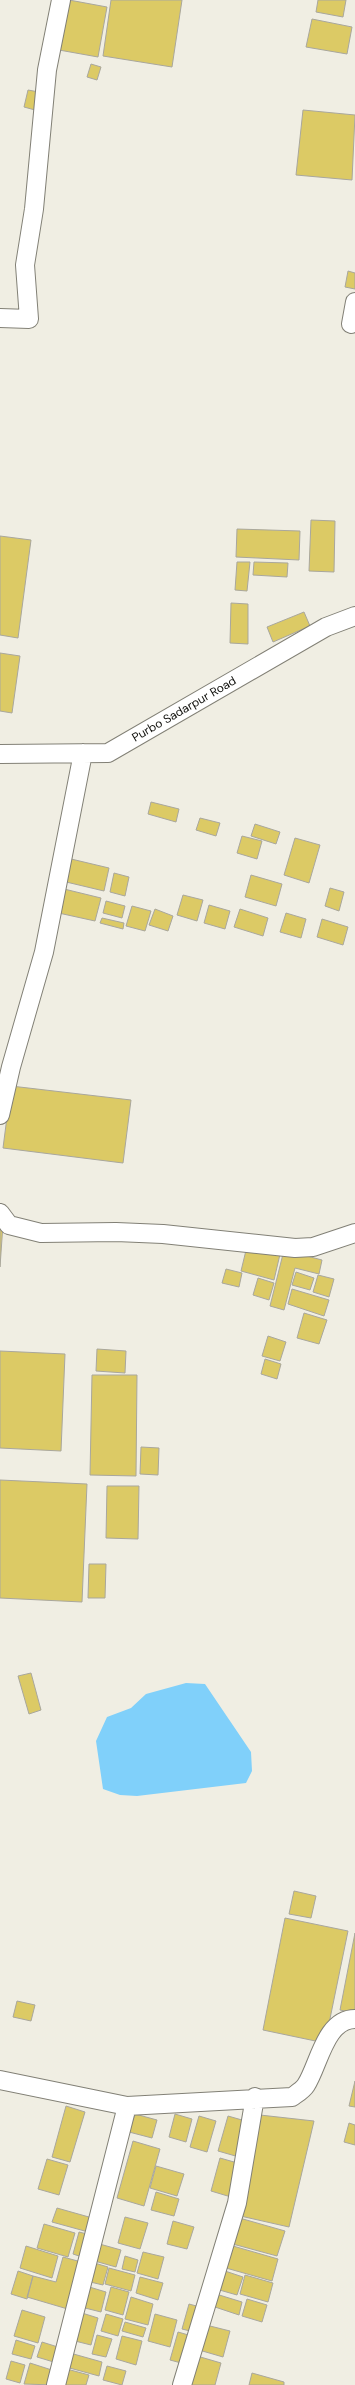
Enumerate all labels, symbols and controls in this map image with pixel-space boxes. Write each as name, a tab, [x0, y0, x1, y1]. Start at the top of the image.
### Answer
street label: Purbo Sadarpur Road	[129, 673, 239, 745]

